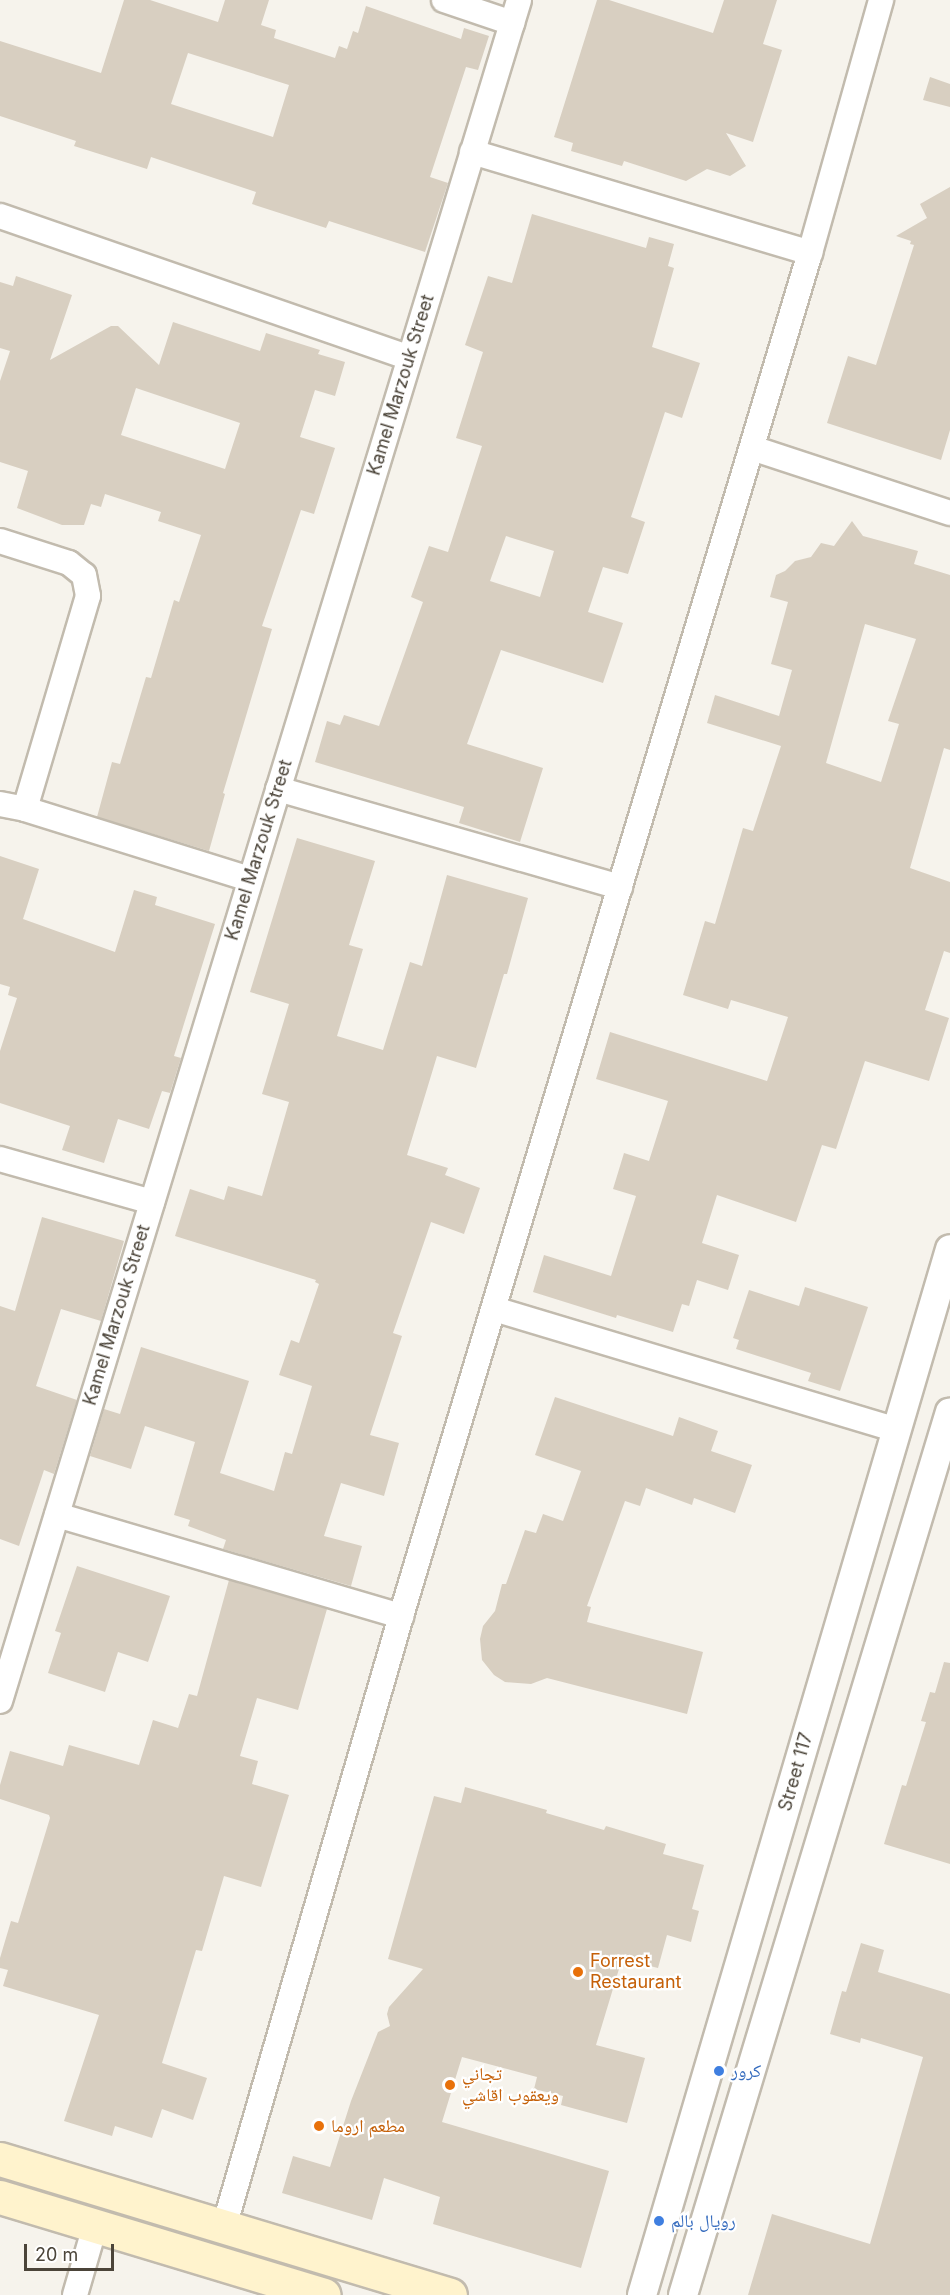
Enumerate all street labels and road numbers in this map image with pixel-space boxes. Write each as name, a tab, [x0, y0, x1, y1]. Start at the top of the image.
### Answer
street label: Kamel Marzouk Street	[363, 292, 439, 478]
street label: Kamel Marzouk Street	[221, 757, 297, 943]
street label: Kamel Marzouk Street	[79, 1222, 155, 1408]
street label: Street 117	[774, 1730, 818, 1814]

